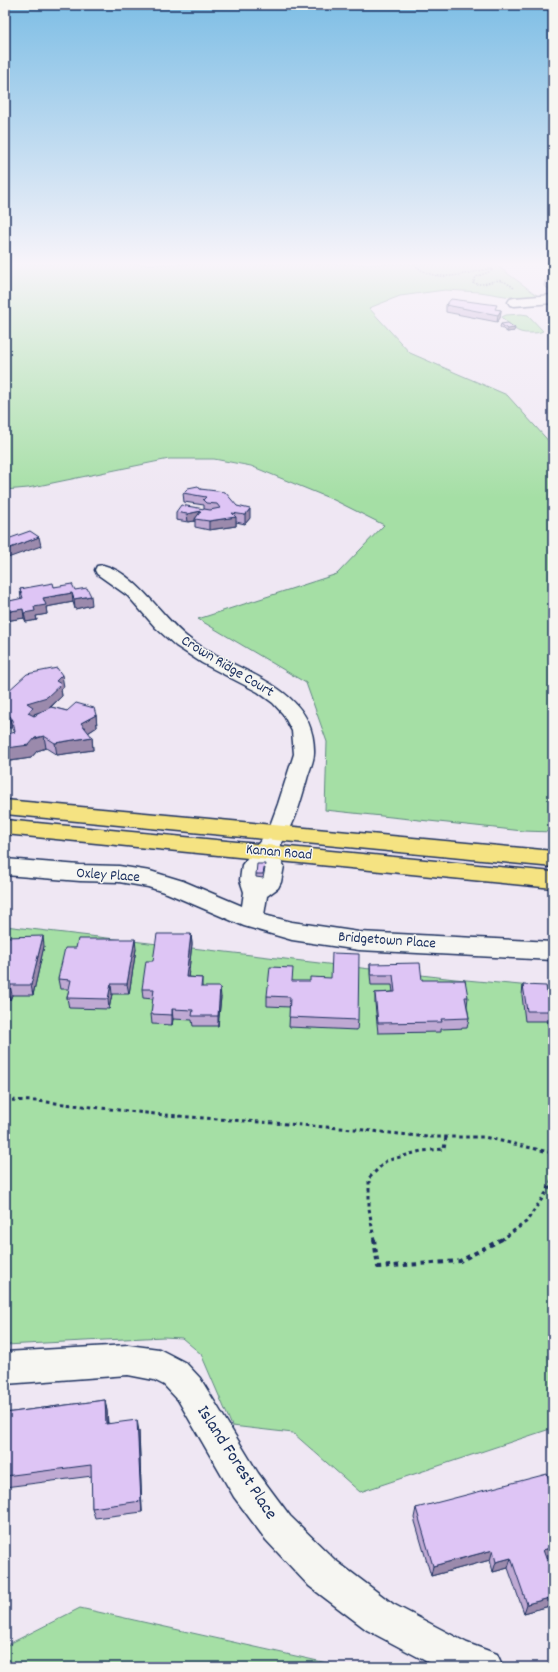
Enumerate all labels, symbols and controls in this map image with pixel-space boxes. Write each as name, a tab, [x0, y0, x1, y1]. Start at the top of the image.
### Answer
street label: Crown Ridge Court	[176, 631, 278, 704]
street label: Kanan Road	[245, 839, 313, 867]
street label: Oxley Place	[75, 863, 141, 889]
street label: Bridgetown Place	[337, 927, 437, 955]
street label: Island Forest Place	[190, 1401, 282, 1525]

